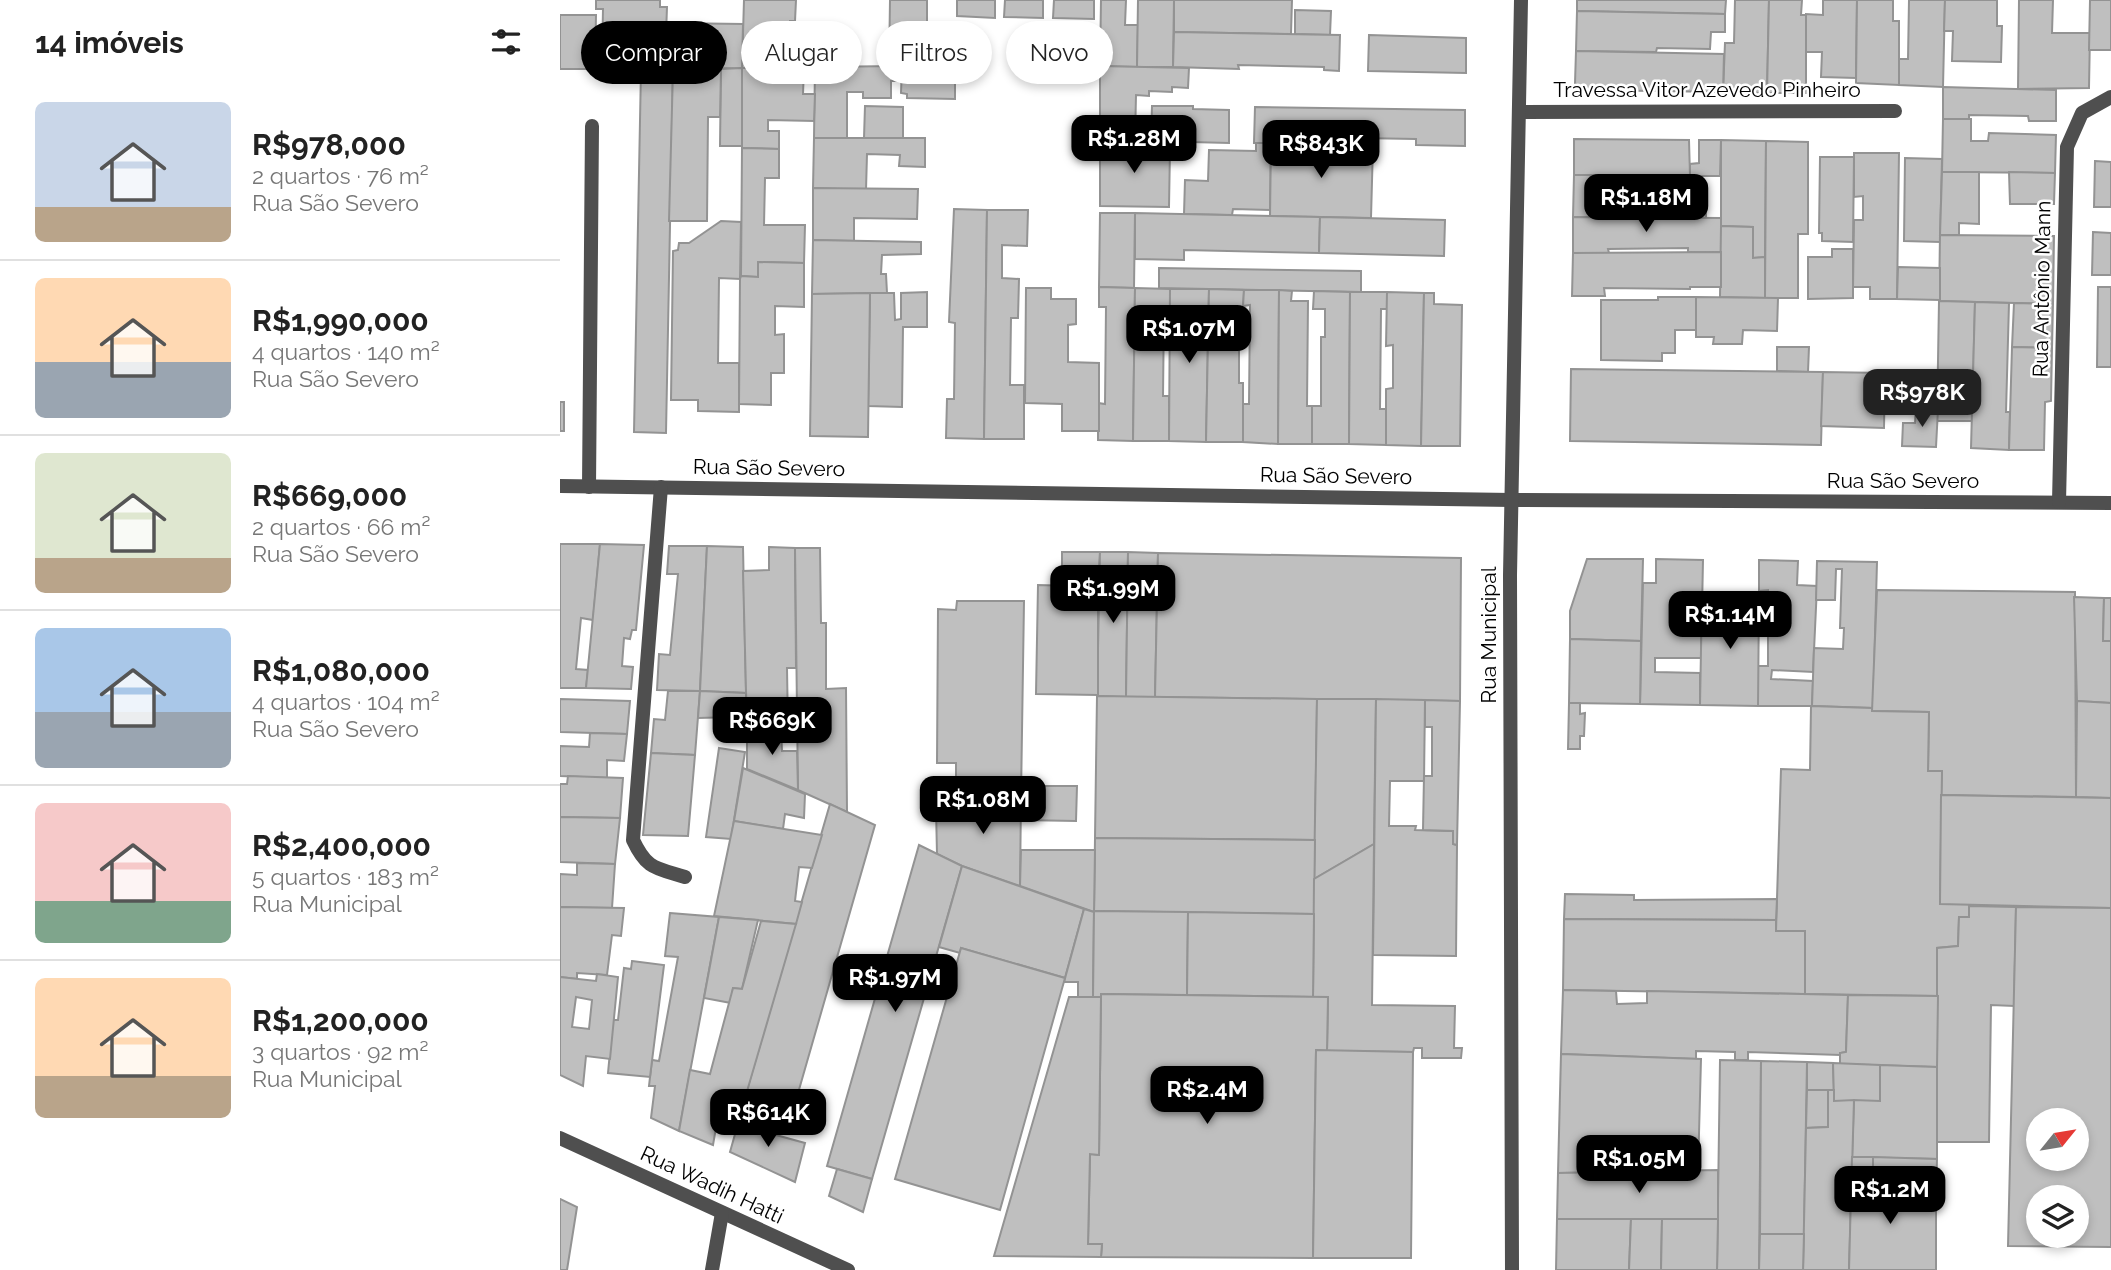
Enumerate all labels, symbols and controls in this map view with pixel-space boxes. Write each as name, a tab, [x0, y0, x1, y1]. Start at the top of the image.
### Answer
chip: Comprar	[581, 21, 727, 84]
chip: Alugar	[741, 21, 862, 84]
chip: Filtros	[876, 21, 992, 84]
chip: Novo	[1006, 21, 1113, 84]
icon: filters	[487, 23, 525, 61]
text: 14 imóveis	[35, 25, 184, 60]
street label: Travessa Vitor Azevedo Pinheiro	[1553, 77, 1861, 102]
pin: R$1.28M	[1069, 116, 1199, 175]
pin: R$843K	[1264, 120, 1378, 180]
text: R$1.28M	[1087, 124, 1181, 151]
text: R$978,000	[252, 127, 406, 162]
text: R$843K	[1278, 129, 1364, 156]
icon: home	[91, 130, 175, 214]
text: 2 quartos · 76 m²	[252, 162, 429, 189]
pin: R$1.18M	[1581, 174, 1711, 234]
text: R$1.18M	[1600, 183, 1692, 210]
text: Rua São Severo	[252, 189, 419, 216]
street label: Rua Antônio Mann	[2027, 200, 2056, 378]
text: R$1,990,000	[252, 303, 429, 338]
icon: home	[91, 306, 175, 390]
pin: R$1.07M	[1124, 306, 1254, 365]
text: R$1.07M	[1142, 314, 1236, 341]
text: 4 quartos · 140 m²	[252, 338, 440, 365]
text: Rua São Severo	[252, 365, 419, 392]
pin: R$978K	[1865, 370, 1979, 429]
text: R$978K	[1879, 378, 1965, 405]
street label: Rua São Severo	[693, 454, 845, 481]
street label: Rua São Severo	[1260, 462, 1412, 489]
street label: Rua São Severo	[1827, 468, 1979, 493]
text: R$669,000	[252, 478, 407, 513]
icon: home	[91, 481, 175, 565]
text: 2 quartos · 66 m²	[252, 513, 430, 540]
text: Rua São Severo	[252, 540, 419, 567]
pin: R$1.99M	[1048, 566, 1178, 625]
street label: Rua Municipal	[1476, 566, 1501, 703]
text: R$1.99M	[1066, 574, 1160, 601]
pin: R$1.14M	[1665, 592, 1795, 651]
text: R$1.14M	[1685, 600, 1775, 627]
text: R$1,080,000	[252, 653, 430, 688]
icon: home	[91, 656, 175, 740]
text: 4 quartos · 104 m²	[252, 688, 440, 715]
pin: R$669K	[715, 698, 829, 757]
text: R$669K	[729, 706, 815, 733]
text: Rua São Severo	[252, 715, 419, 742]
pin: R$1.08M	[918, 776, 1048, 836]
text: R$1.08M	[936, 785, 1030, 812]
text: R$2,400,000	[252, 828, 431, 863]
icon: home	[91, 831, 175, 915]
text: 5 quartos · 183 m²	[252, 863, 439, 890]
text: Rua Municipal	[252, 890, 402, 917]
pin: R$1.97M	[830, 954, 960, 1014]
text: R$1.97M	[849, 963, 941, 990]
text: R$1,200,000	[252, 1003, 429, 1038]
icon: home	[91, 1006, 175, 1090]
text: 3 quartos · 92 m²	[252, 1038, 428, 1065]
text: Rua Municipal	[252, 1065, 402, 1092]
pin: R$2.4M	[1150, 1066, 1264, 1126]
text: R$2.4M	[1166, 1075, 1248, 1102]
pin: R$614K	[711, 1090, 825, 1149]
text: R$614K	[726, 1098, 810, 1125]
north arrow	[2026, 1108, 2090, 1171]
map controls	[2026, 1108, 2089, 1248]
pin: R$1.05M	[1574, 1136, 1704, 1195]
street label: Rua Wadih Hatti	[637, 1140, 788, 1229]
text: R$1.05M	[1592, 1144, 1686, 1171]
pin: R$1.2M	[1833, 1166, 1947, 1226]
text: R$1.2M	[1850, 1175, 1930, 1202]
button: layers	[2026, 1185, 2089, 1248]

